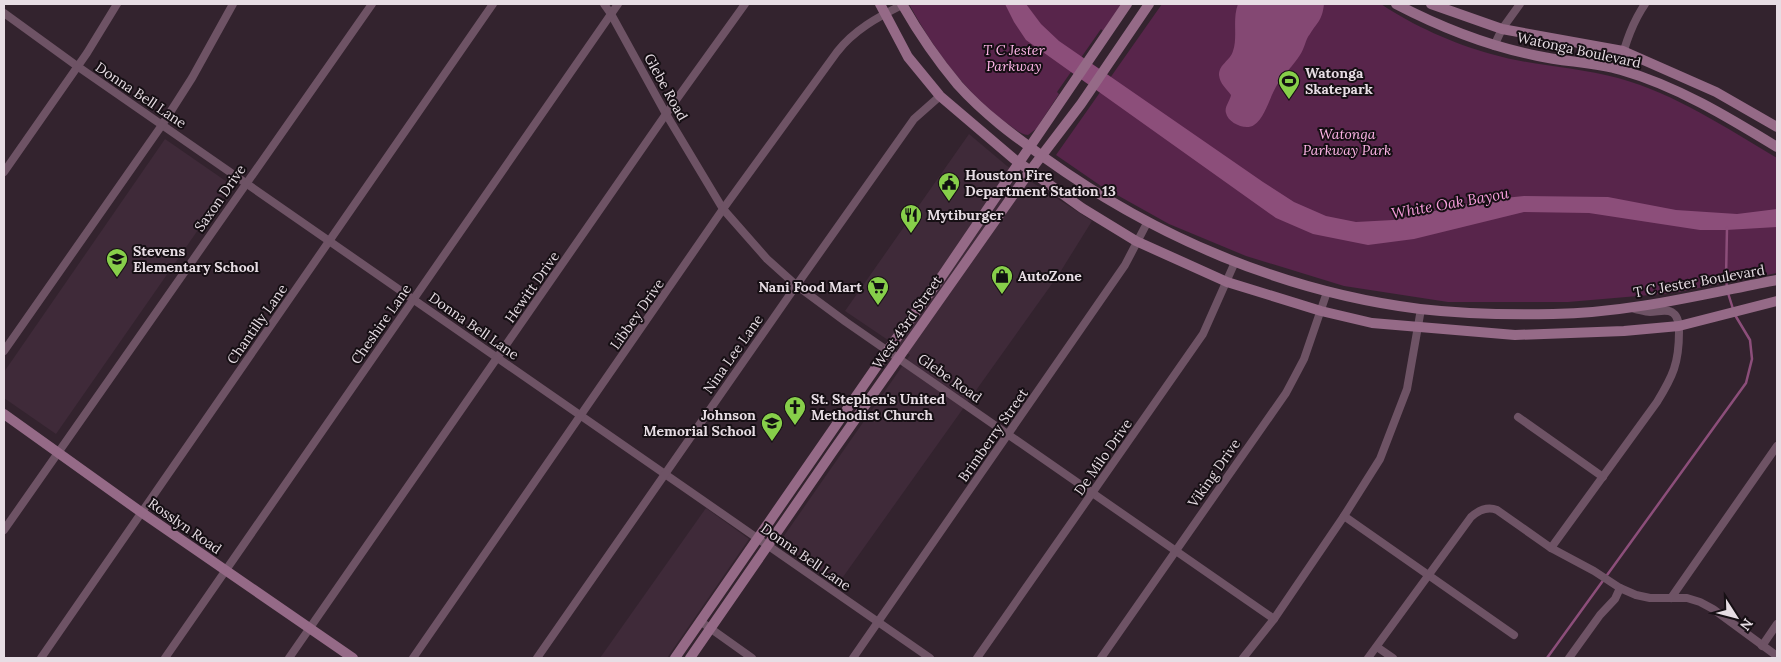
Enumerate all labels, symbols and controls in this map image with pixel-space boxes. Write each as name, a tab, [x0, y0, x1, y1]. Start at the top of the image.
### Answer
street label: Watonga Boulevard	[1515, 28, 1643, 72]
park label: T C Jester Parkway	[983, 41, 1045, 75]
street label: Glebe Road	[640, 50, 692, 124]
street label: Donna Bell Lane	[92, 58, 190, 132]
place label: Watonga Skatepark	[1305, 64, 1373, 98]
sports icon: Watonga Skatepark	[1277, 69, 1301, 100]
park label: Watonga Parkway Park	[1303, 125, 1391, 159]
street label: Saxon Drive	[190, 161, 250, 235]
place label: Houston Fire Department Station 13	[965, 166, 1116, 200]
public building icon: Houston Fire Department Station 13	[937, 171, 961, 202]
water label: White Oak Bayou	[1390, 183, 1510, 223]
restaurant icon: Mytiburger	[899, 203, 923, 234]
place label: Mytiburger	[927, 206, 1004, 224]
place label: Stevens Elementary School	[133, 242, 259, 276]
school or university icon: Stevens Elementary School	[105, 247, 129, 278]
street label: Hewitt Drive	[501, 247, 563, 326]
street label: T C Jester Boulevard	[1632, 261, 1766, 301]
shop icon: AutoZone	[990, 264, 1014, 295]
place label: AutoZone	[1018, 267, 1082, 285]
street label: West 43rd Street	[868, 271, 946, 372]
street label: Libbey Drive	[606, 275, 668, 353]
supermarket icon: Nani Food Mart	[866, 275, 890, 306]
place label: Nani Food Mart	[758, 278, 862, 296]
street label: Chantilly Lane	[223, 280, 291, 367]
street label: Cheshire Lane	[347, 280, 415, 367]
street label: Donna Bell Lane	[425, 288, 523, 364]
street label: Nina Lee Lane	[699, 311, 767, 397]
street label: Glebe Road	[915, 349, 985, 407]
street label: Brimberry Street	[954, 384, 1032, 485]
place label: St. Stephen's United Methodist Church	[811, 390, 945, 424]
church icon: St. Stephen's United Methodist Church	[783, 395, 807, 426]
place label: Johnson Memorial School	[643, 406, 757, 440]
school or university icon: Johnson Memorial School	[760, 411, 784, 442]
street label: De Milo Drive	[1070, 415, 1136, 499]
street label: Viking Drive	[1183, 435, 1244, 511]
street label: Rosslyn Road	[145, 494, 225, 558]
street label: Donna Bell Lane	[757, 519, 855, 595]
north arrow	[1711, 592, 1761, 642]
text: N	[1736, 615, 1757, 634]

